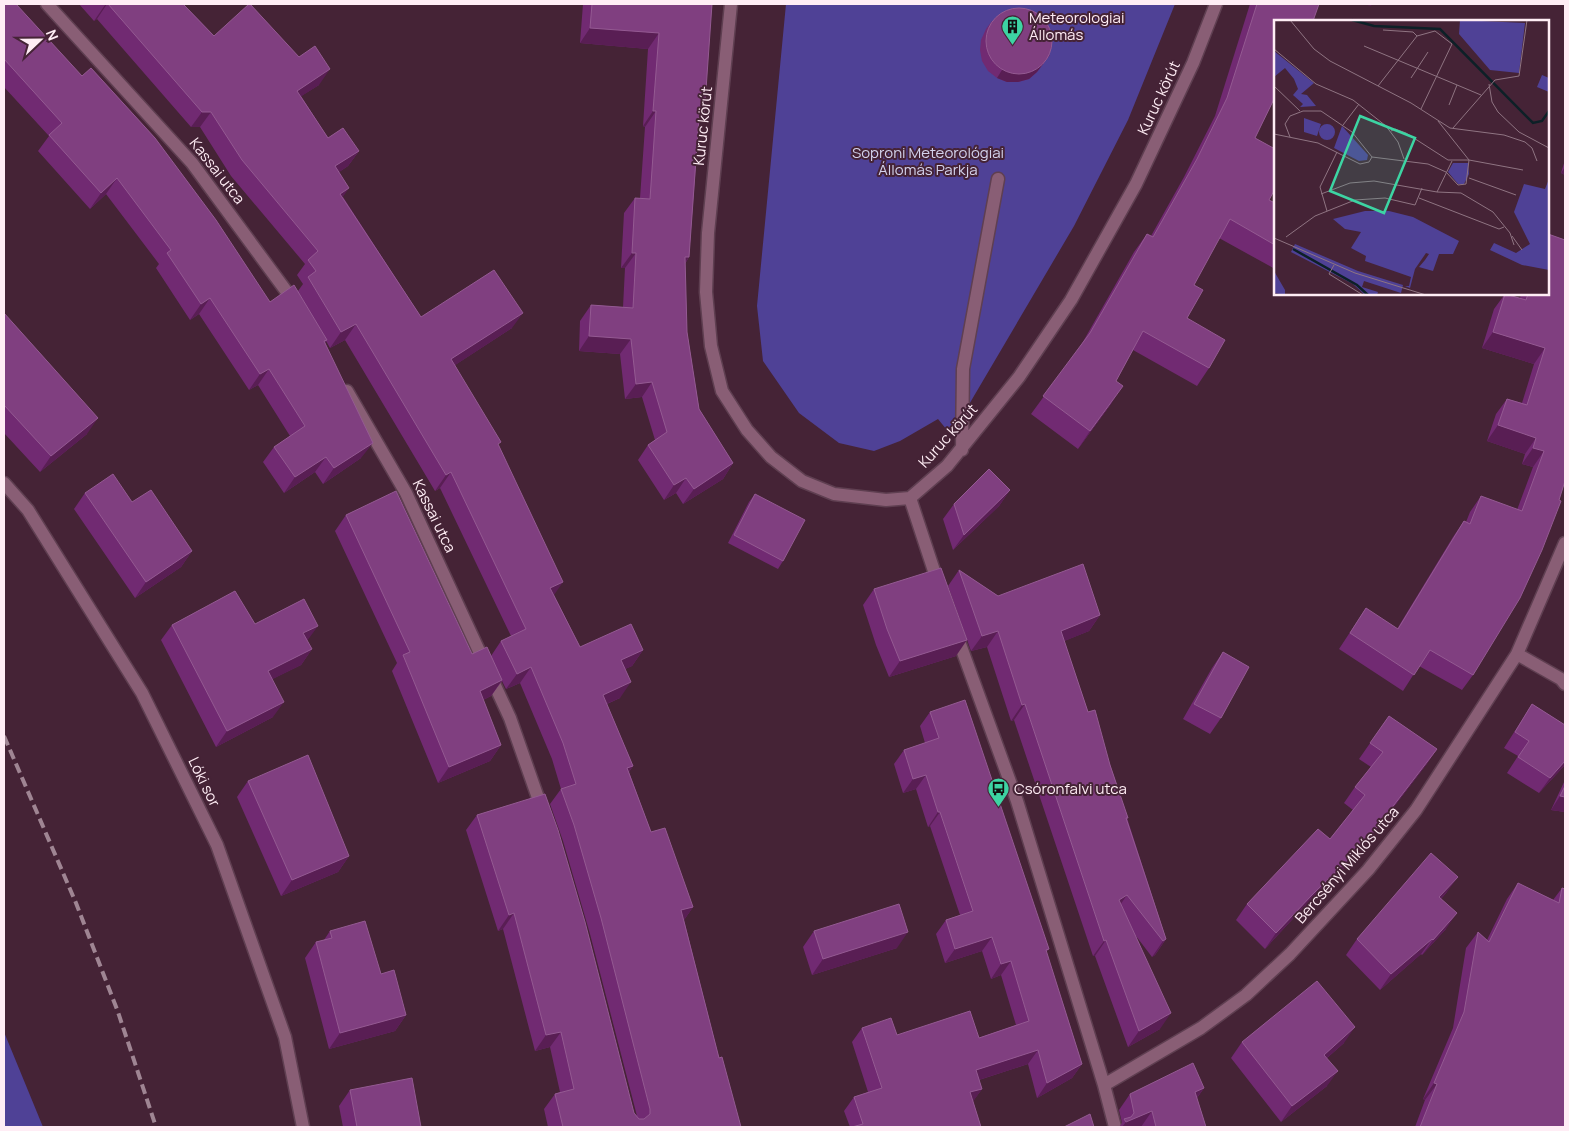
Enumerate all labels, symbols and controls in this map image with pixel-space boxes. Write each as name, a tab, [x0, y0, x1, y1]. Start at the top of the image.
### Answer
place label: Meteorologiai Állomás	[1029, 7, 1124, 45]
north arrow	[15, 15, 65, 65]
building icon: Meteorologiai Állomás	[1001, 15, 1025, 46]
inset map	[1274, 20, 1549, 295]
text: N	[42, 27, 63, 43]
street label: Kuruc körút	[1132, 57, 1185, 138]
street label: Kuruc körút	[688, 85, 717, 167]
street label: Kassai utca	[185, 133, 250, 208]
park label: Soproni Meteorológiai Állomás Parkja	[852, 142, 1004, 180]
street label: Kuruc körút	[913, 399, 982, 472]
street label: Kassai utca	[408, 476, 461, 556]
street label: Lóki sor	[183, 754, 226, 811]
bus stop icon: Csóronfalvi utca	[986, 777, 1010, 808]
place label: Csóronfalvi utca	[1014, 778, 1127, 799]
street label: Bercsényi Miklós utca	[1290, 802, 1403, 928]

